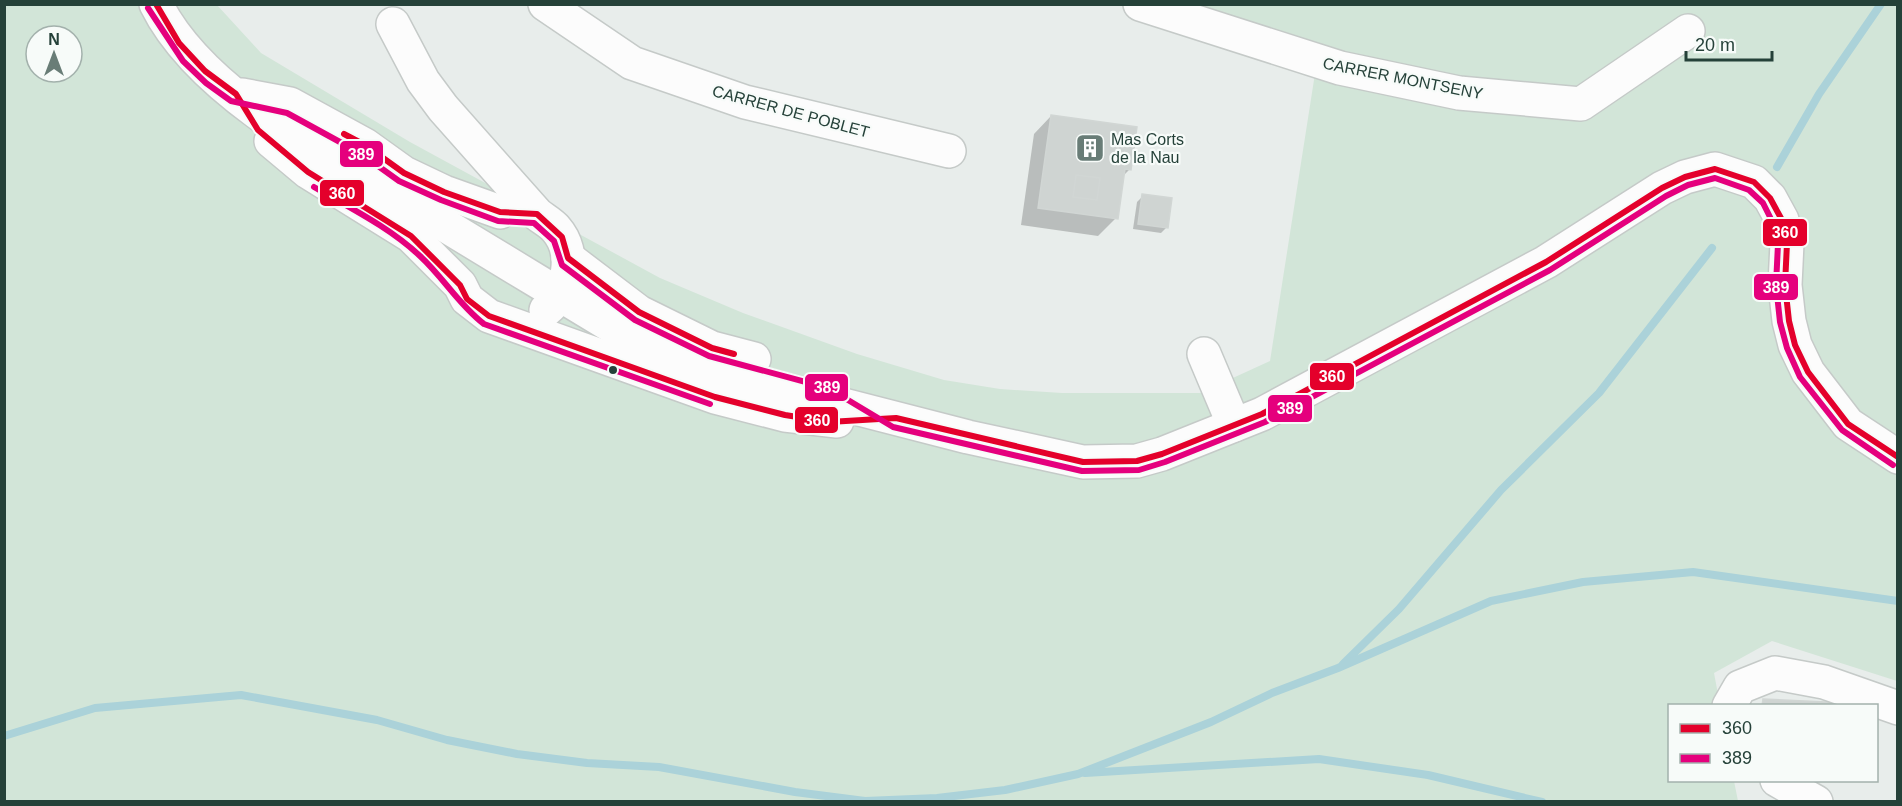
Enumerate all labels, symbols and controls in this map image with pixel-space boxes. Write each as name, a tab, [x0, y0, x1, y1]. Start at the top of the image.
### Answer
north arrow	[24, 24, 84, 84]
scale bar	[1686, 24, 1772, 62]
text: N	[48, 31, 60, 48]
text: 20 m	[1695, 35, 1735, 55]
street label: CARRER MONTSENY	[1321, 55, 1485, 102]
street label: CARRER DE POBLET	[711, 82, 871, 141]
place label: Mas Corts de la Nau	[1111, 131, 1184, 166]
building icon: Mas Corts de la Nau	[1074, 132, 1106, 164]
line badge: 389	[339, 140, 384, 168]
text: 389	[348, 146, 374, 163]
line badge: 360	[319, 179, 365, 207]
text: 360	[329, 185, 355, 202]
line badge: 360	[1762, 218, 1808, 247]
text: 360	[1772, 224, 1798, 241]
line badge: 389	[1753, 273, 1799, 301]
text: 389	[1763, 279, 1789, 296]
line badge: 360	[1309, 362, 1355, 391]
unlabelled marker	[607, 364, 619, 376]
text: 360	[1319, 368, 1345, 385]
line badge: 389	[804, 373, 849, 402]
text: 389	[814, 379, 840, 396]
line badge: 389	[1267, 394, 1313, 423]
text: 389	[1277, 400, 1303, 417]
line badge: 360	[794, 406, 839, 434]
text: 360	[804, 412, 830, 429]
legend	[1668, 704, 1878, 782]
text: 360	[1722, 718, 1752, 738]
text: 389	[1722, 748, 1752, 768]

